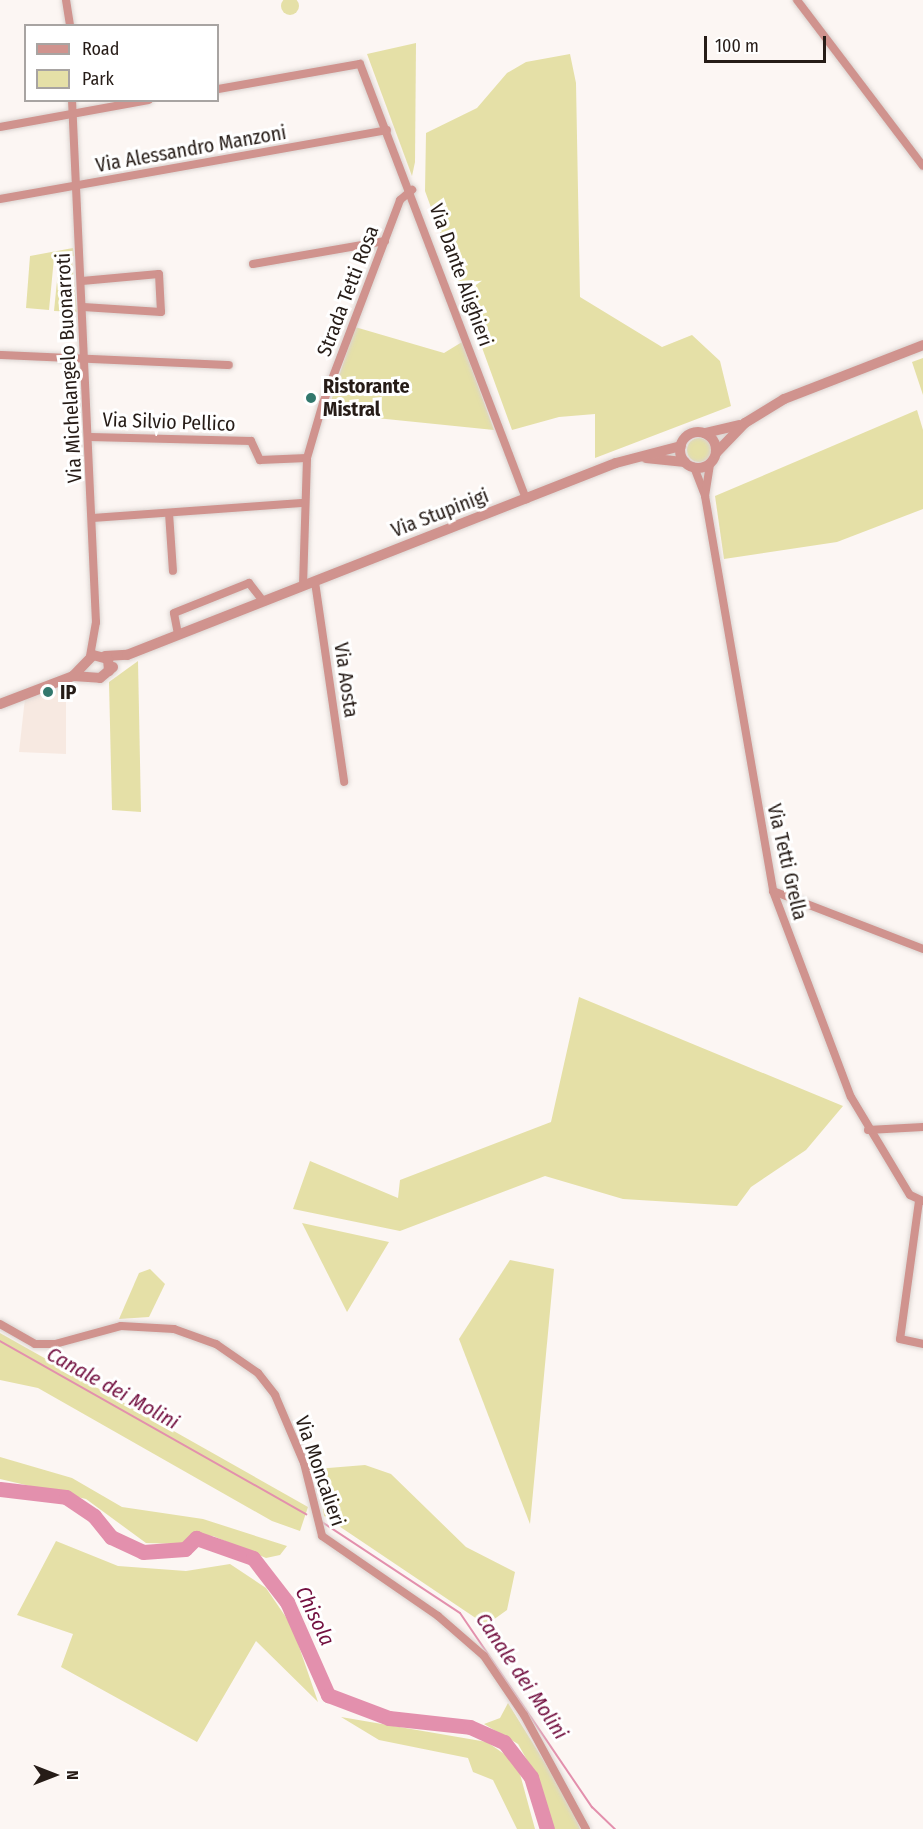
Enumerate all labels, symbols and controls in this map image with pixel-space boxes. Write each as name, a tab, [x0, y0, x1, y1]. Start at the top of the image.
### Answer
legend	[24, 24, 219, 102]
scale bar	[707, 24, 828, 62]
text: 100 m	[715, 35, 759, 57]
text: Road	[82, 38, 119, 60]
text: Park	[82, 68, 114, 90]
street label: Via Alessandro Manzoni	[94, 120, 288, 178]
street label: Via Dante Alighieri	[424, 200, 498, 350]
street label: Strada Tetti Rosa	[312, 222, 384, 360]
street label: Via Michelangelo Buonarroti	[51, 252, 87, 484]
place label: Ristorante Mistral	[323, 374, 410, 421]
marker: Ristorante Mistral	[304, 391, 318, 405]
street label: Via Silvio Pellico	[102, 408, 236, 436]
street label: Via Stupinigi	[388, 483, 492, 543]
street label: Via Aosta	[329, 641, 363, 719]
place label: IP	[60, 680, 76, 704]
marker: IP	[41, 685, 55, 699]
street label: Via Tetti Grella	[762, 802, 812, 922]
water label: Canale dei Molini	[42, 1341, 184, 1435]
street label: Via Moncalieri	[290, 1413, 350, 1529]
water label: Chisola	[290, 1582, 340, 1650]
water label: Canale dei Molini	[470, 1608, 574, 1744]
north arrow	[24, 1745, 84, 1805]
text: N	[63, 1770, 82, 1780]

